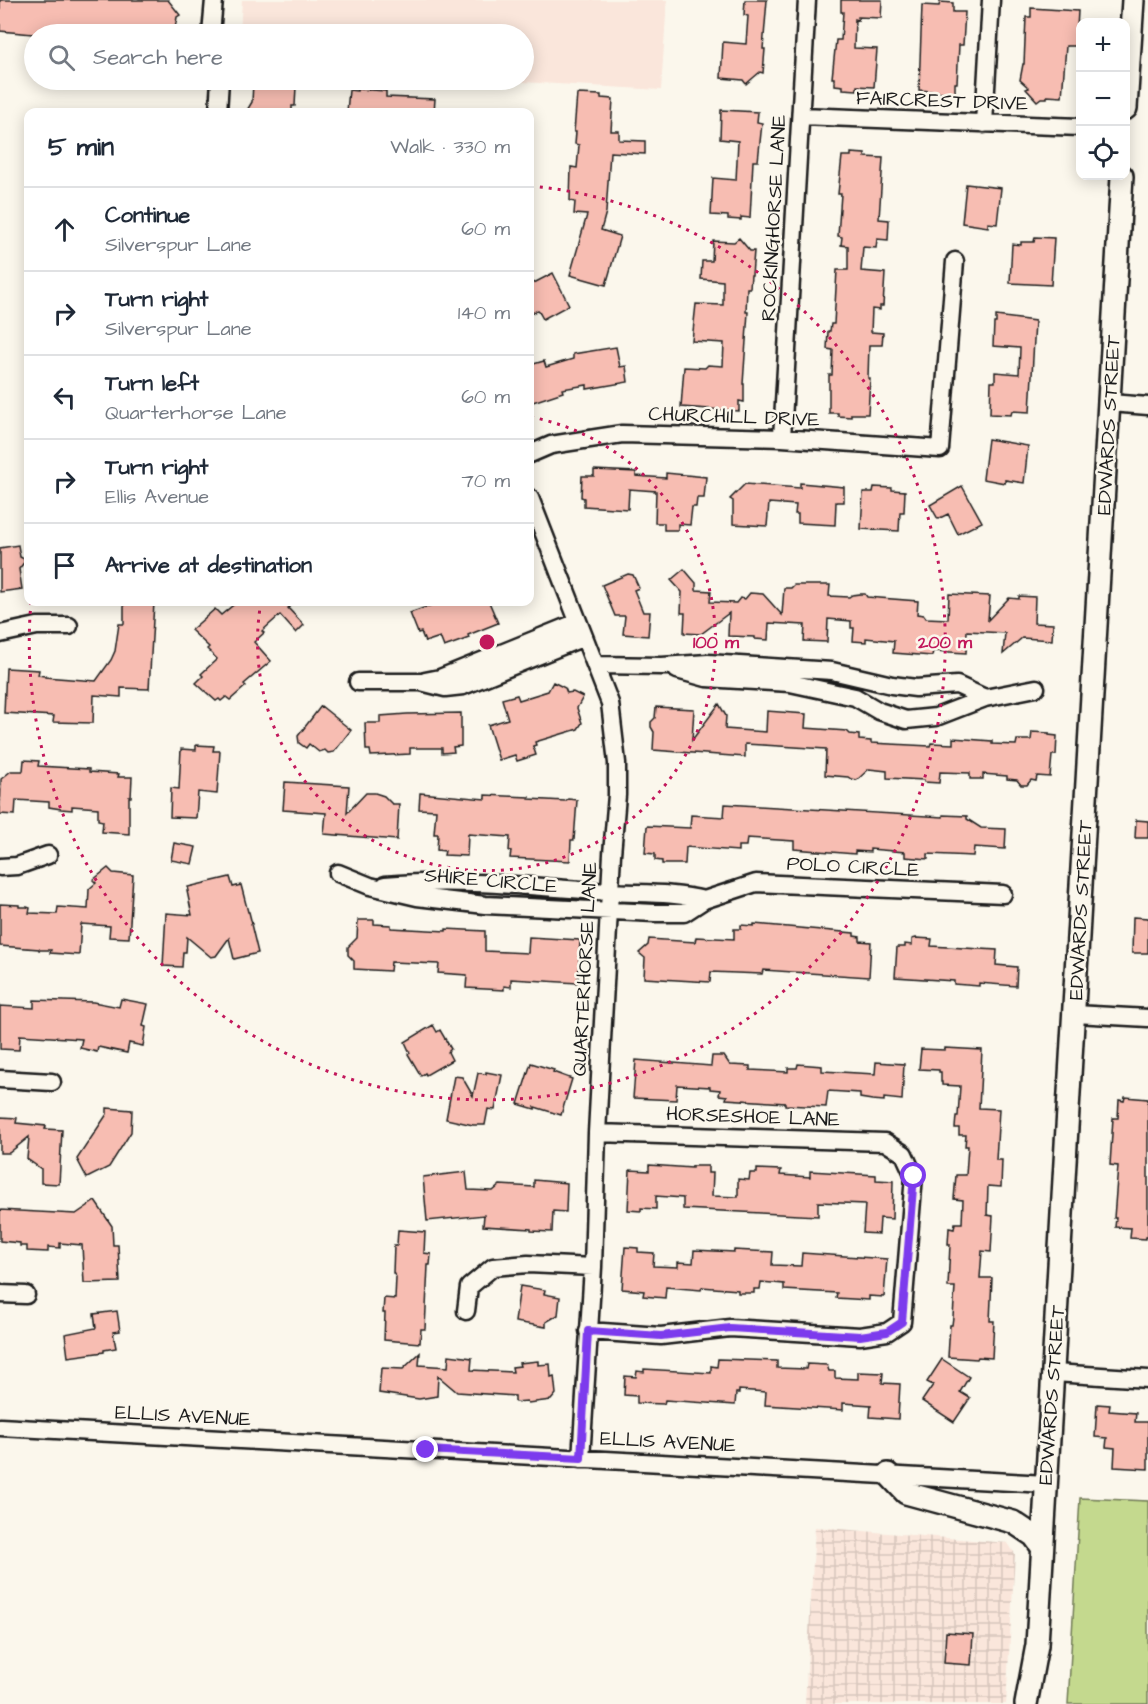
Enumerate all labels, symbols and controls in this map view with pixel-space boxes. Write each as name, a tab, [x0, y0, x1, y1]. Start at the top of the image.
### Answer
map controls	[1076, 18, 1130, 180]
button: +	[1076, 18, 1130, 72]
search box	[24, 24, 534, 90]
icon: search	[45, 41, 78, 74]
text: Search here	[93, 42, 223, 73]
button: −	[1076, 72, 1130, 126]
street label: FAIRCREST DRIVE	[855, 84, 1029, 118]
street label: ROCKINGHORSE LANE	[755, 114, 793, 322]
button: locate	[1076, 126, 1130, 180]
text: 5 min	[48, 129, 114, 165]
text: Walk · 330 m	[390, 133, 510, 161]
text: Continue	[105, 200, 190, 231]
icon: ahead	[48, 213, 81, 246]
text: 60 m	[461, 215, 510, 243]
text: Silverspur Lane	[105, 231, 251, 259]
text: Turn right	[105, 284, 208, 315]
icon: right	[48, 297, 81, 330]
text: 140 m	[458, 299, 510, 327]
text: Silverspur Lane	[105, 315, 251, 343]
street label: EDWARDS STREET	[1090, 334, 1128, 516]
text: Turn left	[105, 368, 199, 399]
icon: left	[48, 381, 81, 414]
text: 60 m	[461, 383, 510, 411]
text: Quarterhorse Lane	[105, 399, 286, 427]
street label: CHURCHILL DRIVE	[648, 400, 820, 434]
text: Turn right	[105, 452, 208, 483]
icon: right	[48, 465, 81, 498]
text: 70 m	[462, 467, 510, 495]
text: Ellis Avenue	[105, 483, 209, 511]
icon: arrive	[48, 549, 81, 582]
text: Arrive at destination	[105, 550, 312, 581]
text: 100 m	[693, 630, 740, 655]
text: 200 m	[917, 630, 973, 655]
centre of rings	[477, 632, 497, 652]
street label: EDWARDS STREET	[1062, 819, 1100, 1001]
street label: POLO CIRCLE	[786, 850, 920, 884]
street label: SHIRE CIRCLE	[423, 861, 559, 901]
street label: QUARTERHORSE LANE	[565, 861, 605, 1077]
street label: HORSESHOE LANE	[666, 1100, 840, 1134]
route start	[900, 1162, 926, 1188]
street label: EDWARDS STREET	[1032, 1304, 1072, 1486]
street label: ELLIS AVENUE	[114, 1398, 252, 1434]
street label: ELLIS AVENUE	[599, 1424, 737, 1460]
route end	[412, 1436, 438, 1462]

